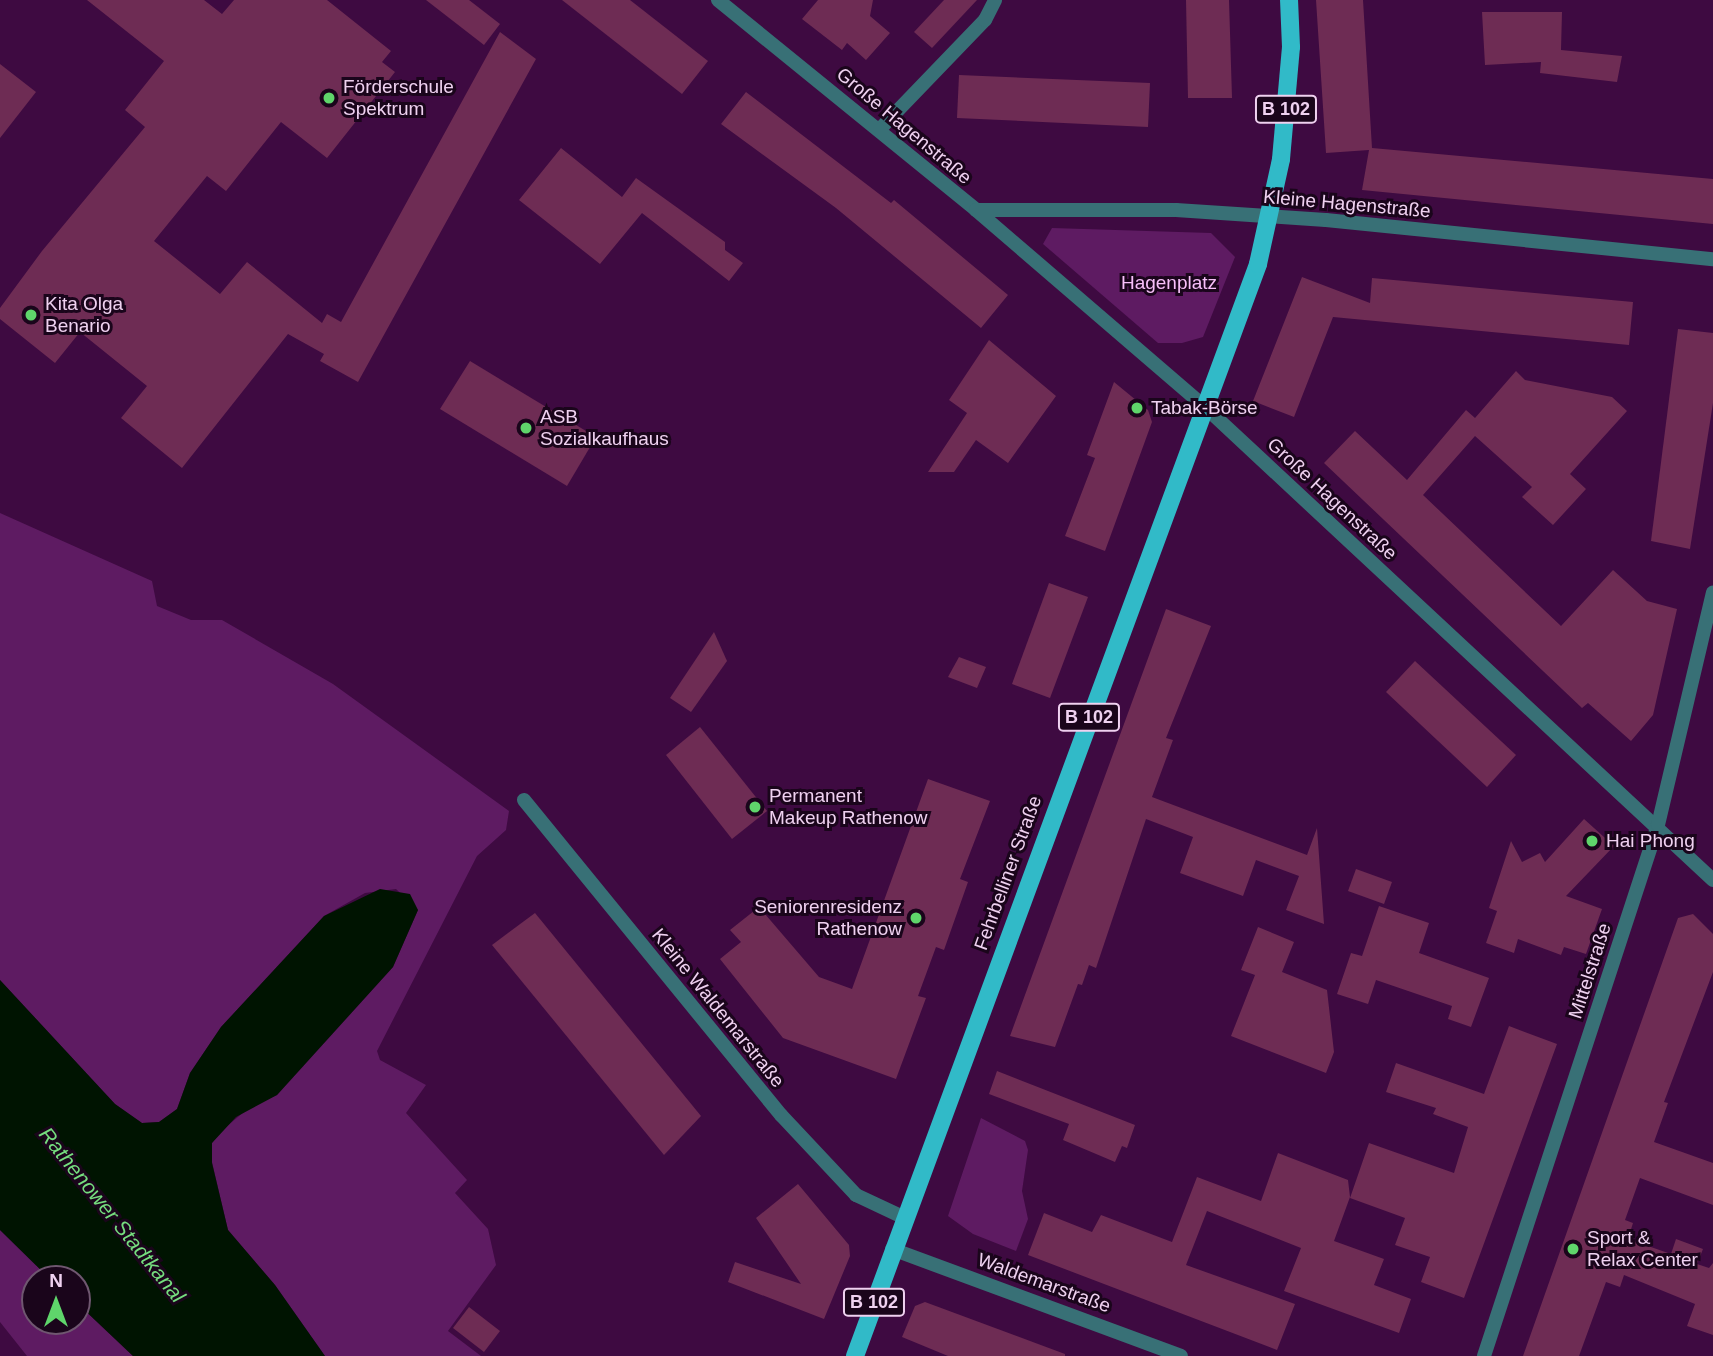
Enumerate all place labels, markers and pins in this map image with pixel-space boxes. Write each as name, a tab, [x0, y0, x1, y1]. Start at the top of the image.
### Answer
place label: Förderschule Spektrum	[343, 76, 454, 120]
marker: Förderschule Spektrum	[321, 90, 337, 106]
place label: Kita Olga Benario	[45, 293, 123, 337]
marker: Kita Olga Benario	[23, 307, 39, 323]
place label: Tabak-Börse	[1151, 397, 1258, 419]
marker: Tabak-Börse	[1129, 400, 1145, 416]
place label: ASB Sozialkaufhaus	[540, 406, 669, 450]
marker: ASB Sozialkaufhaus	[518, 420, 534, 436]
place label: Permanent Makeup Rathenow	[769, 785, 927, 829]
marker: Permanent Makeup Rathenow	[747, 799, 763, 815]
place label: Hai Phong	[1606, 830, 1695, 852]
marker: Hai Phong	[1584, 833, 1600, 849]
place label: Seniorenresidenz Rathenow	[754, 896, 902, 940]
marker: Seniorenresidenz Rathenow	[908, 910, 924, 926]
place label: Sport & Relax Center	[1587, 1227, 1698, 1271]
marker: Sport & Relax Center	[1565, 1241, 1581, 1257]

